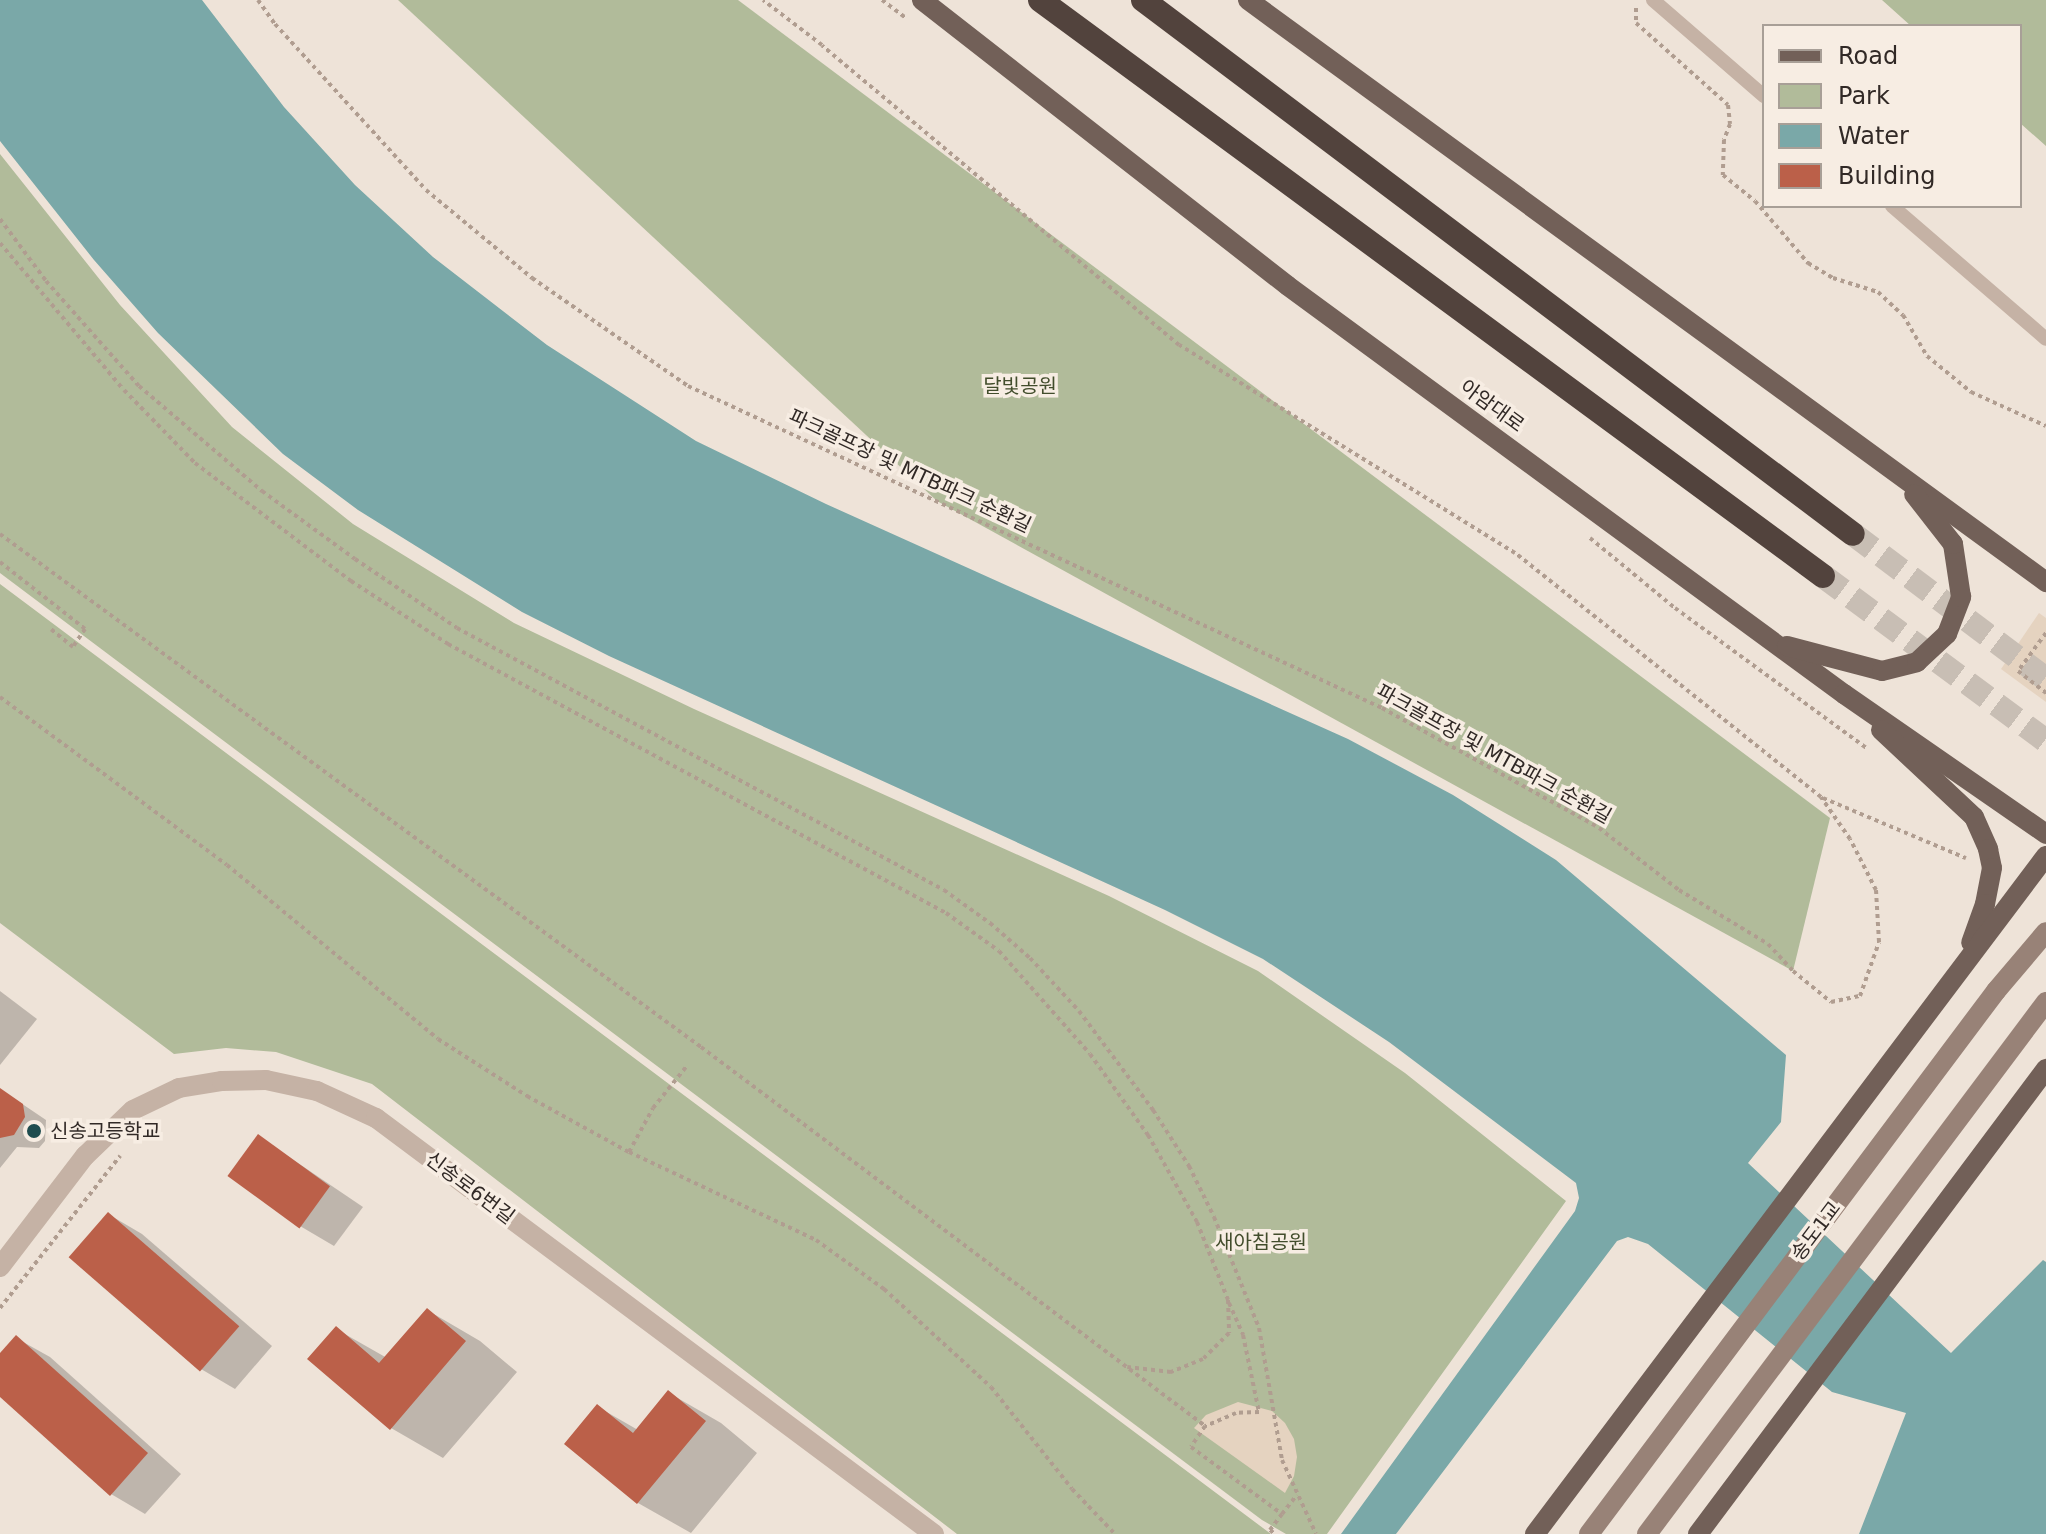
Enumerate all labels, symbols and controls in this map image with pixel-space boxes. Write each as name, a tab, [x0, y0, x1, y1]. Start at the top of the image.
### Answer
legend	[1762, 24, 2022, 208]
text: Road	[1838, 42, 1898, 70]
text: Park	[1838, 82, 1890, 110]
text: Water	[1838, 122, 1909, 150]
text: Building	[1838, 162, 1935, 190]
park label: 달빛공원	[983, 374, 1057, 398]
street label: 아암대로	[1455, 375, 1529, 437]
street label: 파크골프장 및 MTB파크 순환길	[785, 404, 1035, 538]
street label: 파크골프장 및 MTB파크 순환길	[1372, 679, 1616, 829]
place label: 신송고등학교	[50, 1119, 160, 1143]
marker: 신송고등학교	[25, 1122, 43, 1140]
street label: 신송로6번길	[421, 1147, 519, 1229]
street label: 송도1교	[1786, 1197, 1846, 1265]
park label: 새아침공원	[1215, 1230, 1307, 1254]

